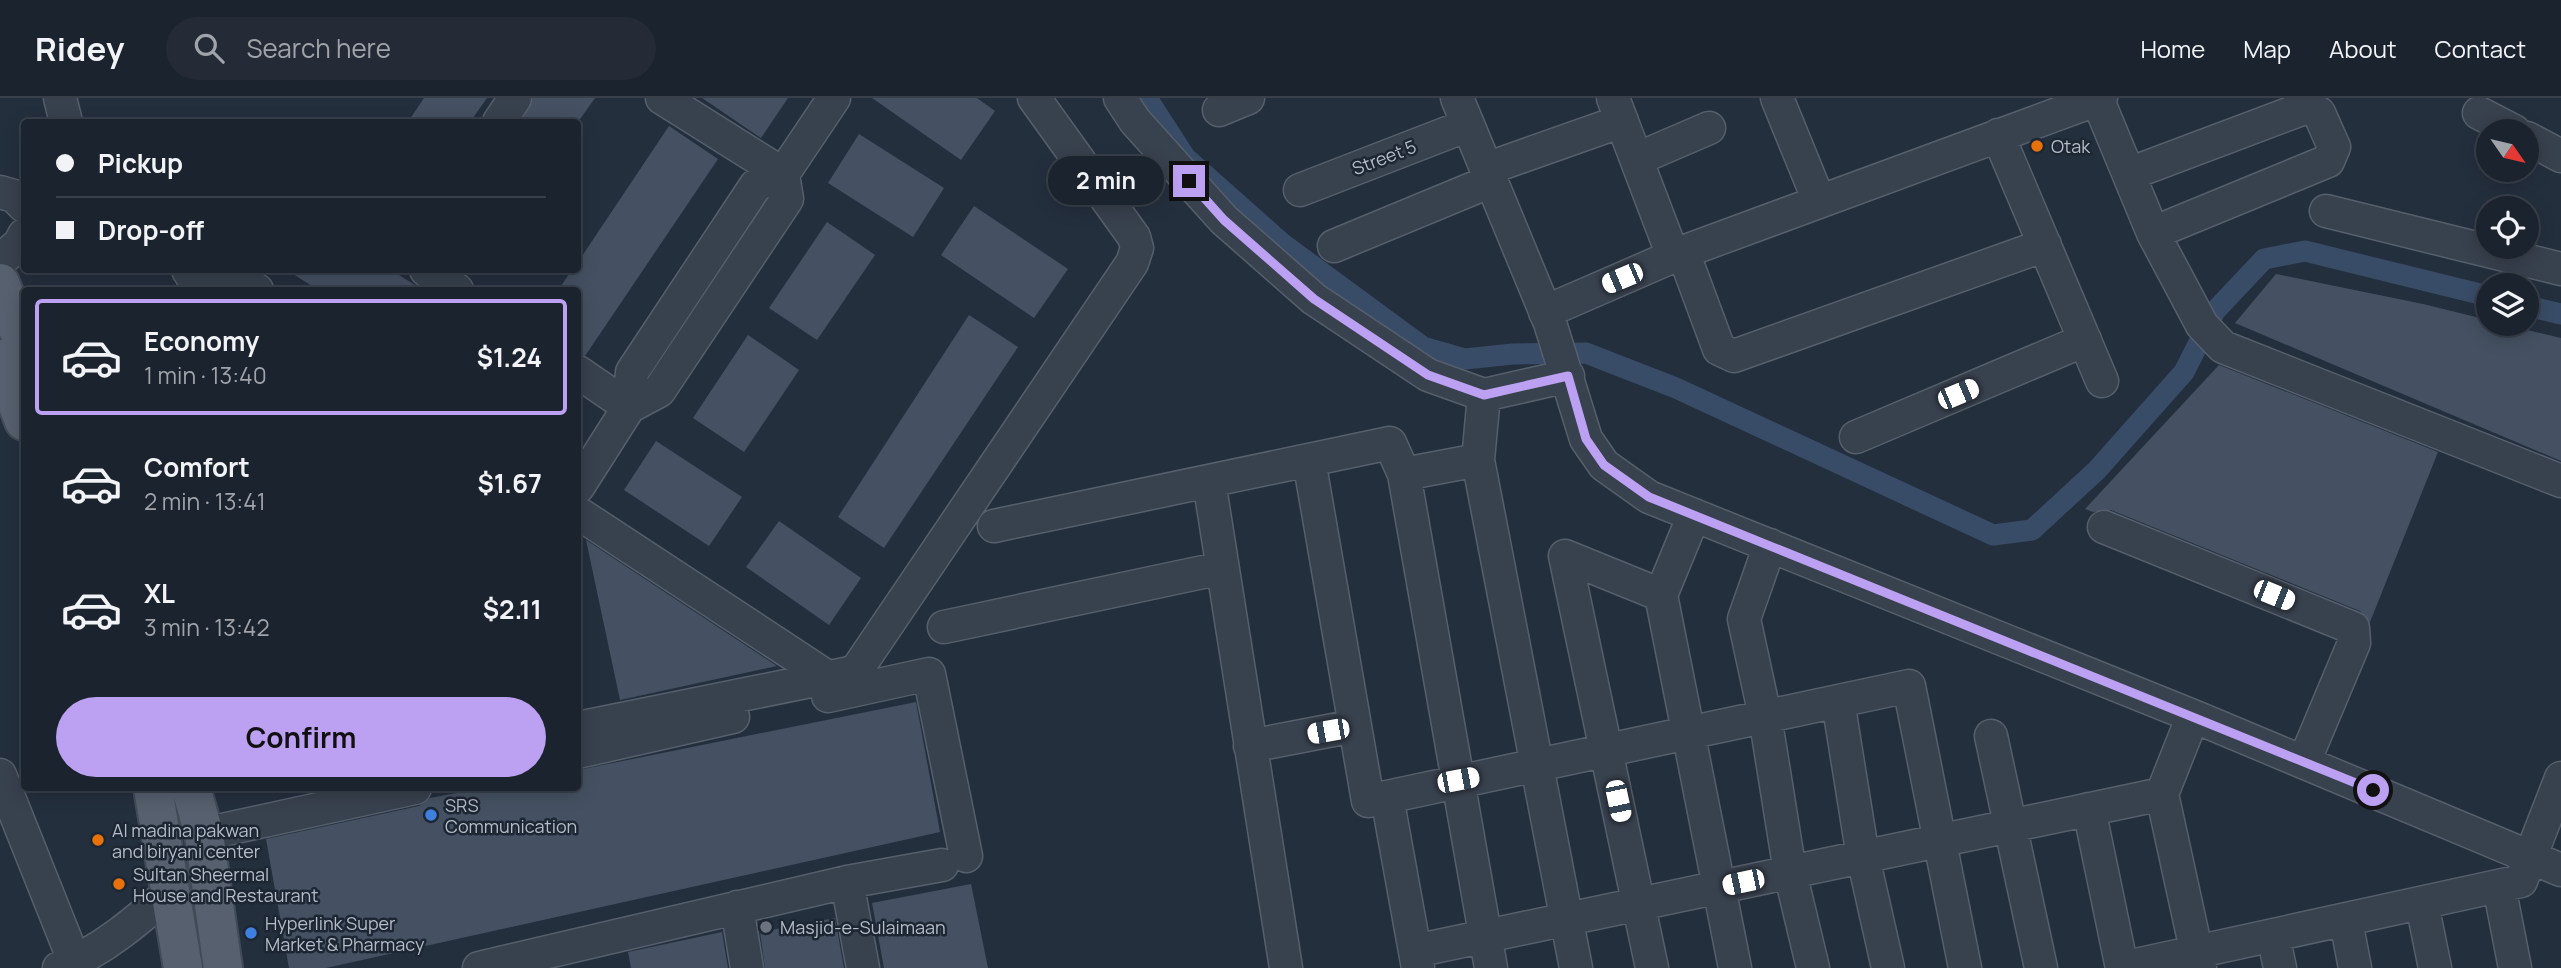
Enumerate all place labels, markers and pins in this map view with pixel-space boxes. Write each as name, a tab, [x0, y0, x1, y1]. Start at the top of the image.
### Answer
place label: Otak	[2051, 134, 2091, 158]
marker: Otak	[2029, 138, 2045, 154]
place label: SRS Communication	[445, 793, 577, 838]
marker: SRS Communication	[423, 807, 439, 823]
place label: Al madina pakwan and biryani center	[112, 818, 261, 863]
marker: Al madina pakwan and biryani center	[90, 832, 106, 848]
place label: Sultan Sheermal House and Restaurant	[133, 862, 318, 907]
marker: Sultan Sheermal House and Restaurant	[111, 876, 127, 892]
place label: Hyperlink Super Market & Pharmacy	[265, 911, 425, 956]
place label: Masjid-e-Sulaimaan	[780, 915, 946, 939]
marker: Masjid-e-Sulaimaan	[758, 919, 774, 935]
marker: Hyperlink Super Market & Pharmacy	[243, 925, 259, 941]

